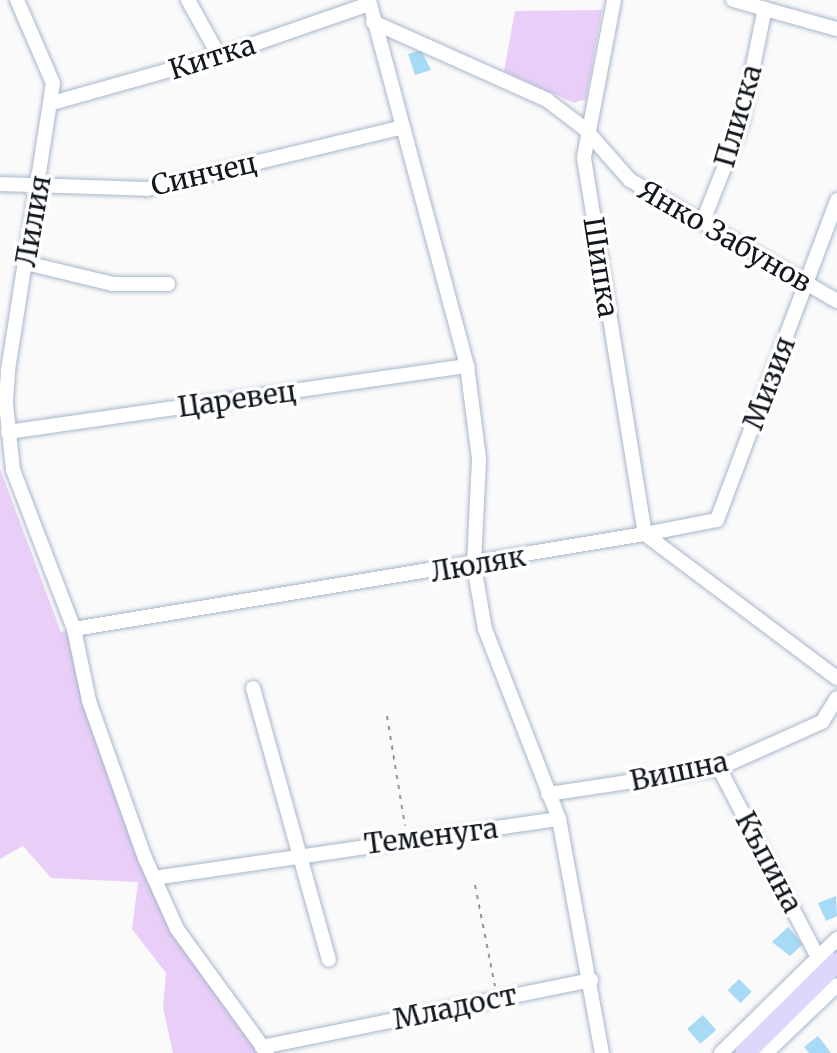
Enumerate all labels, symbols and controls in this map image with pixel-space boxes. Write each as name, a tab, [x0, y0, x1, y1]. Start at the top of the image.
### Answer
street label: Китка	[165, 27, 259, 87]
street label: Плиска	[707, 61, 769, 171]
street label: Синчец	[148, 146, 260, 202]
street label: Лилия	[8, 173, 58, 269]
street label: Янко Забунов	[632, 173, 818, 299]
street label: Шипка	[576, 214, 626, 320]
street label: Мизия	[736, 332, 802, 434]
street label: Царевец	[175, 374, 299, 424]
street label: Люляк	[428, 539, 528, 589]
street label: Вишна	[627, 744, 731, 798]
street label: Къпина	[729, 806, 809, 918]
street label: Теменуга	[362, 811, 500, 861]
street label: Младост	[390, 977, 520, 1037]

